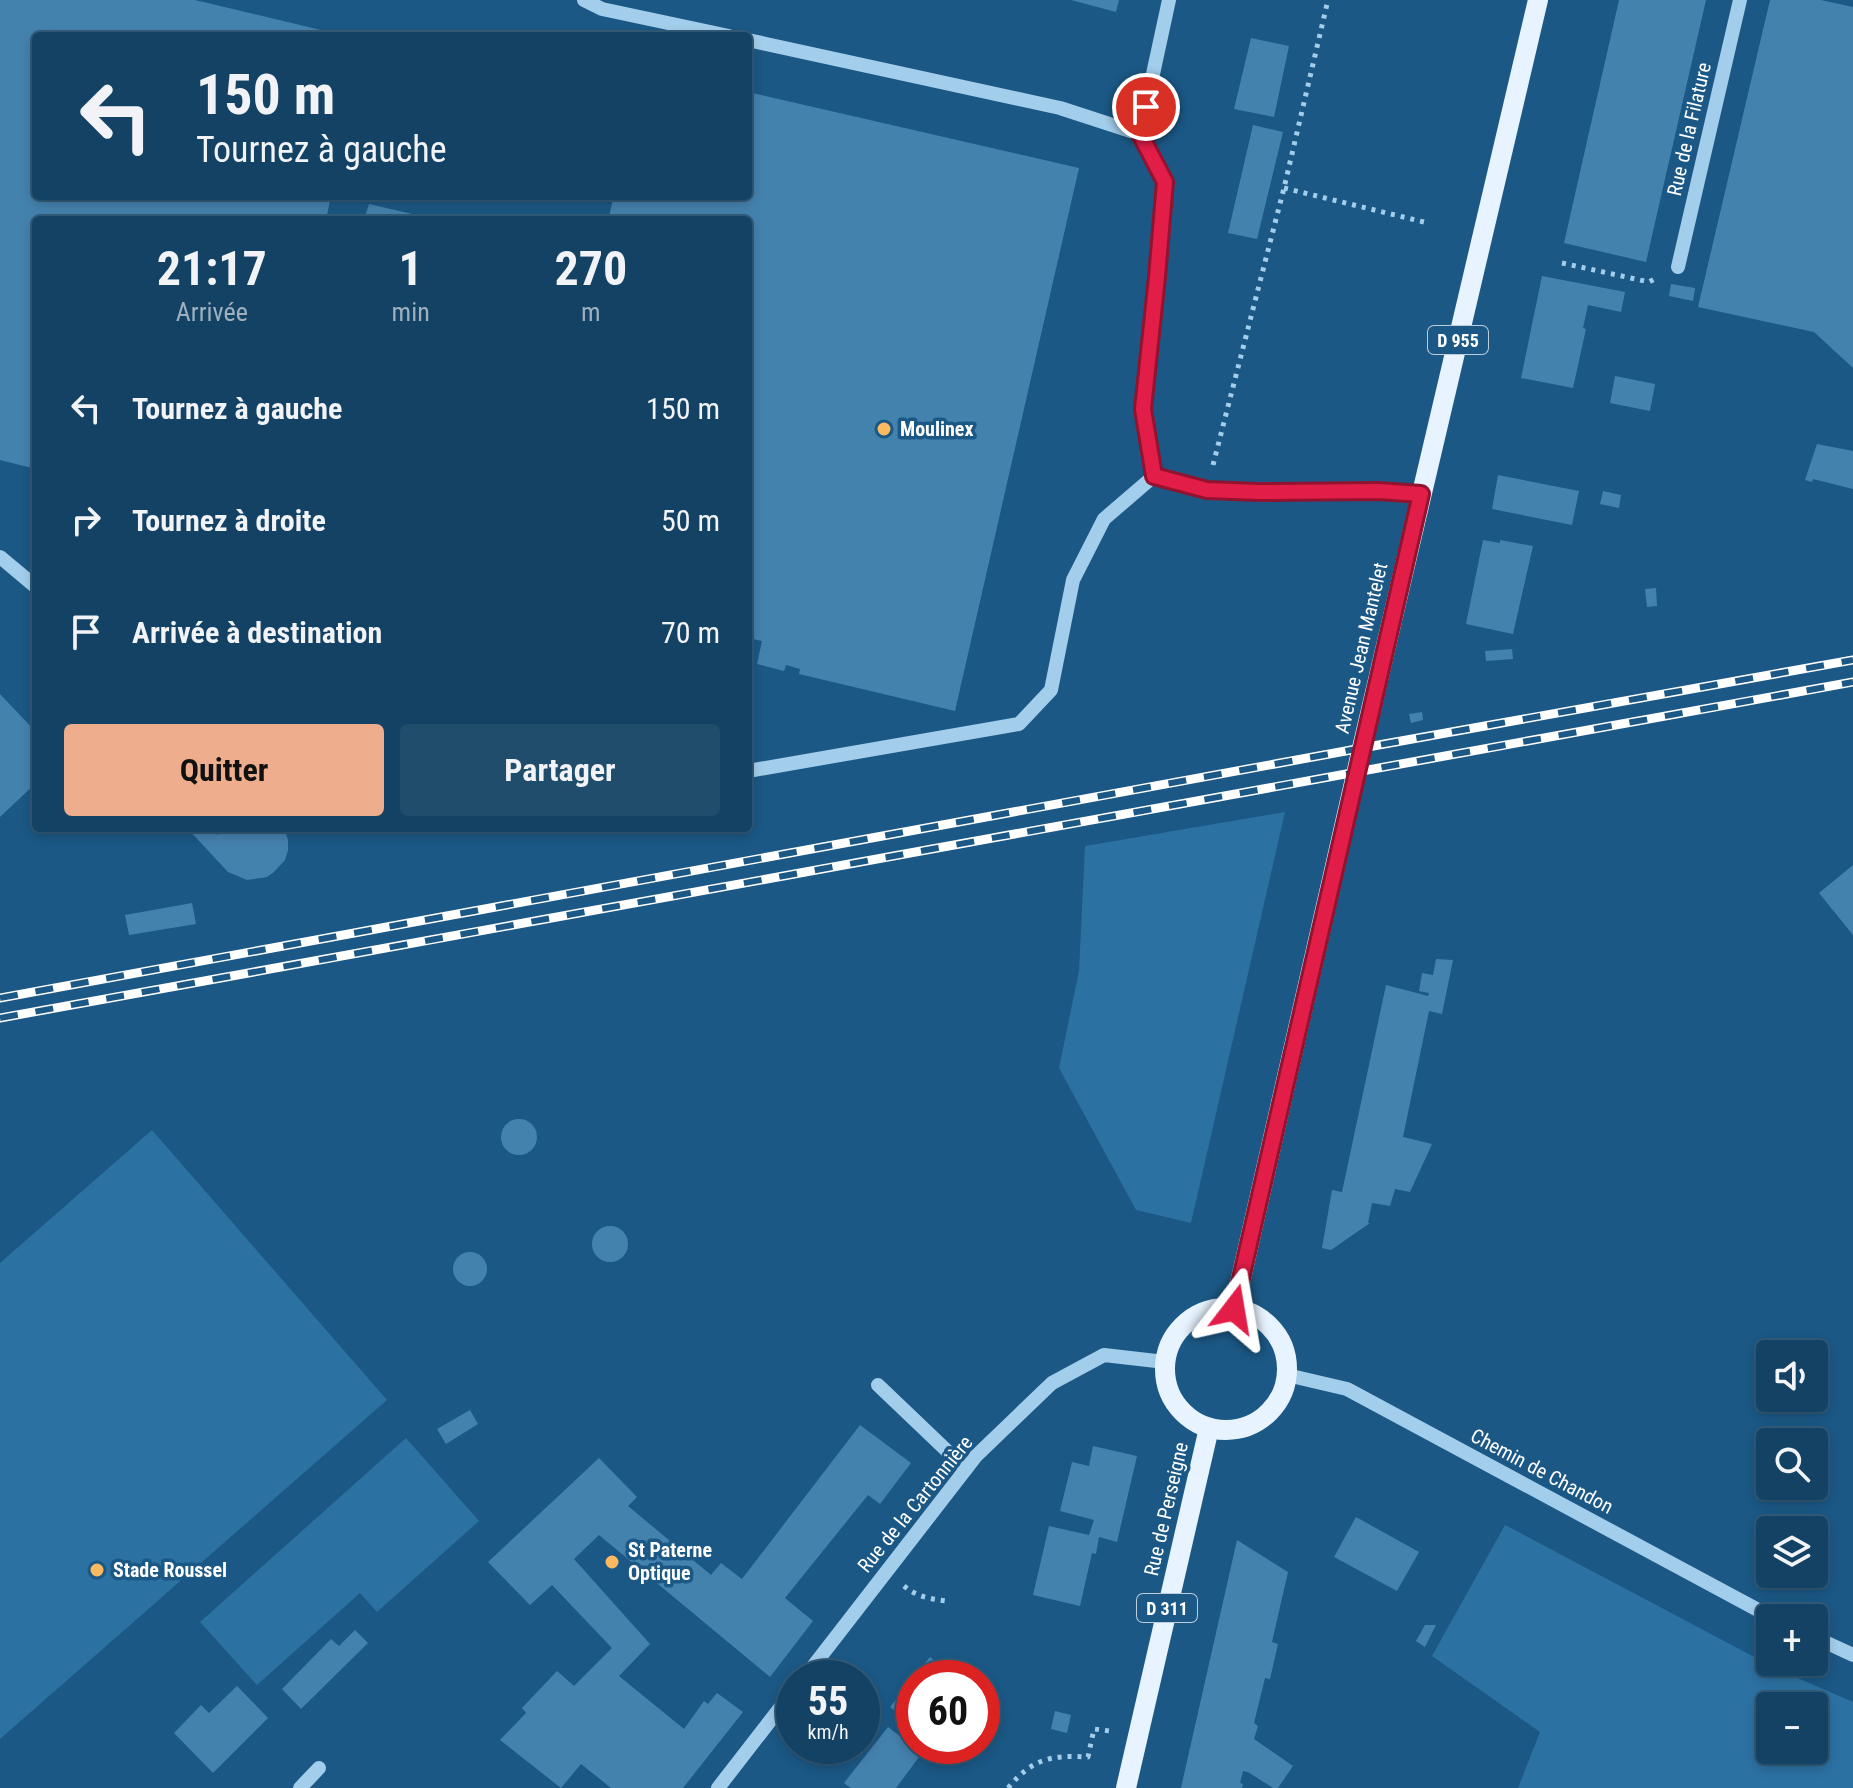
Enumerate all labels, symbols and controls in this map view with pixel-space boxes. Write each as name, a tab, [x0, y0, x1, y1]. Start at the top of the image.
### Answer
street label: Rue de la Filature	[1662, 60, 1716, 198]
text: 150 m	[196, 62, 335, 128]
icon: left	[64, 64, 168, 168]
pin	[1112, 73, 1180, 141]
icon: arrive	[1124, 85, 1168, 129]
text: Tournez à gauche	[196, 129, 447, 171]
text: 21:17	[157, 240, 267, 297]
text: 1	[399, 240, 423, 297]
text: 270	[554, 240, 627, 297]
text: Arrivée	[176, 297, 248, 327]
text: min	[392, 297, 430, 327]
text: m	[581, 297, 601, 327]
road number: D 955	[1428, 326, 1488, 354]
icon: left	[64, 386, 108, 430]
text: Tournez à gauche	[132, 391, 342, 426]
text: 150 m	[646, 391, 720, 426]
place label: Moulinex	[900, 417, 974, 441]
marker: Moulinex	[875, 420, 893, 438]
icon: right	[64, 498, 108, 542]
text: Tournez à droite	[132, 503, 326, 538]
text: 50 m	[661, 503, 720, 538]
street label: Avenue Jean Mantelet	[1330, 560, 1392, 736]
icon: arrive	[64, 610, 108, 654]
text: Arrivée à destination	[132, 615, 382, 650]
text: 70 m	[661, 615, 720, 650]
button: Quitter	[64, 724, 384, 816]
button: Partager	[400, 724, 720, 816]
position arrow	[1192, 1267, 1276, 1351]
map controls	[1756, 1340, 1828, 1764]
button: sound	[1756, 1340, 1828, 1412]
street label: Chemin de Chandon	[1467, 1423, 1617, 1519]
button: search	[1756, 1428, 1828, 1500]
street label: Rue de la Cartonnière	[853, 1431, 977, 1577]
street label: Rue de Perseigne	[1139, 1440, 1193, 1578]
button: layers	[1756, 1516, 1828, 1588]
place label: St Paterne Optique	[628, 1538, 712, 1585]
marker: St Paterne Optique	[603, 1553, 621, 1571]
place label: Stade Roussel	[113, 1558, 227, 1582]
marker: Stade Roussel	[88, 1561, 106, 1579]
road number: D 311	[1137, 1594, 1197, 1622]
button: +	[1756, 1604, 1828, 1676]
speed limit sign: 60	[896, 1660, 1000, 1764]
text: 55	[808, 1678, 848, 1725]
button: −	[1756, 1692, 1828, 1764]
text: km/h	[807, 1720, 849, 1744]

